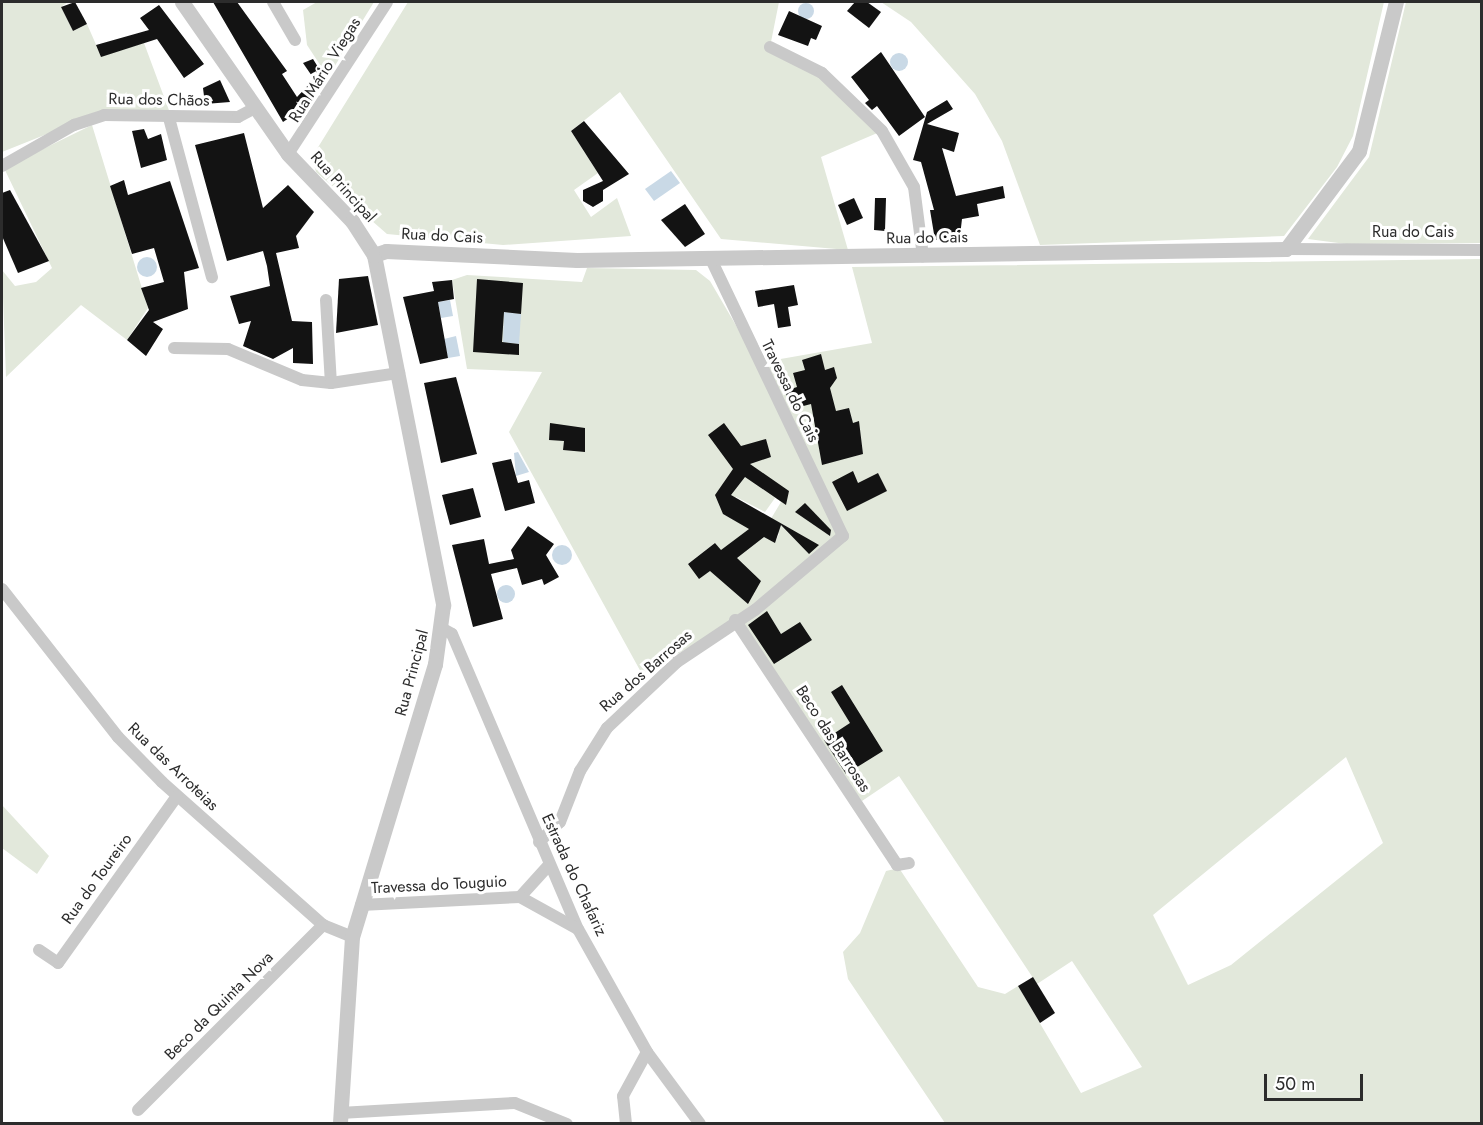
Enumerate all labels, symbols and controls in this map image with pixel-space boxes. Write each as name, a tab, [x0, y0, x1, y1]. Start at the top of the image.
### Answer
street label: Rua Mário Viegas	[285, 14, 365, 126]
street label: Rua dos Chãos	[108, 90, 210, 110]
street label: Rua Principal	[306, 148, 380, 226]
street label: Rua do Cais	[1372, 222, 1454, 242]
street label: Rua do Cais	[401, 224, 483, 248]
street label: Rua do Cais	[886, 228, 968, 248]
street label: Travessa do Cais	[757, 337, 823, 445]
street label: Rua dos Barrosas	[596, 626, 696, 716]
street label: Rua Principal	[391, 628, 433, 718]
street label: Beco das Barrosas	[791, 682, 875, 796]
street label: Rua das Arroteias	[124, 719, 222, 815]
street label: Estrada do Chafariz	[537, 811, 611, 939]
street label: Rua do Toureiro	[58, 830, 136, 928]
street label: Travessa do Touguio	[371, 872, 507, 898]
street label: Beco da Quinta Nova	[161, 948, 277, 1064]
scale bar	[1267, 1062, 1366, 1100]
text: 50 m	[1275, 1071, 1315, 1097]

